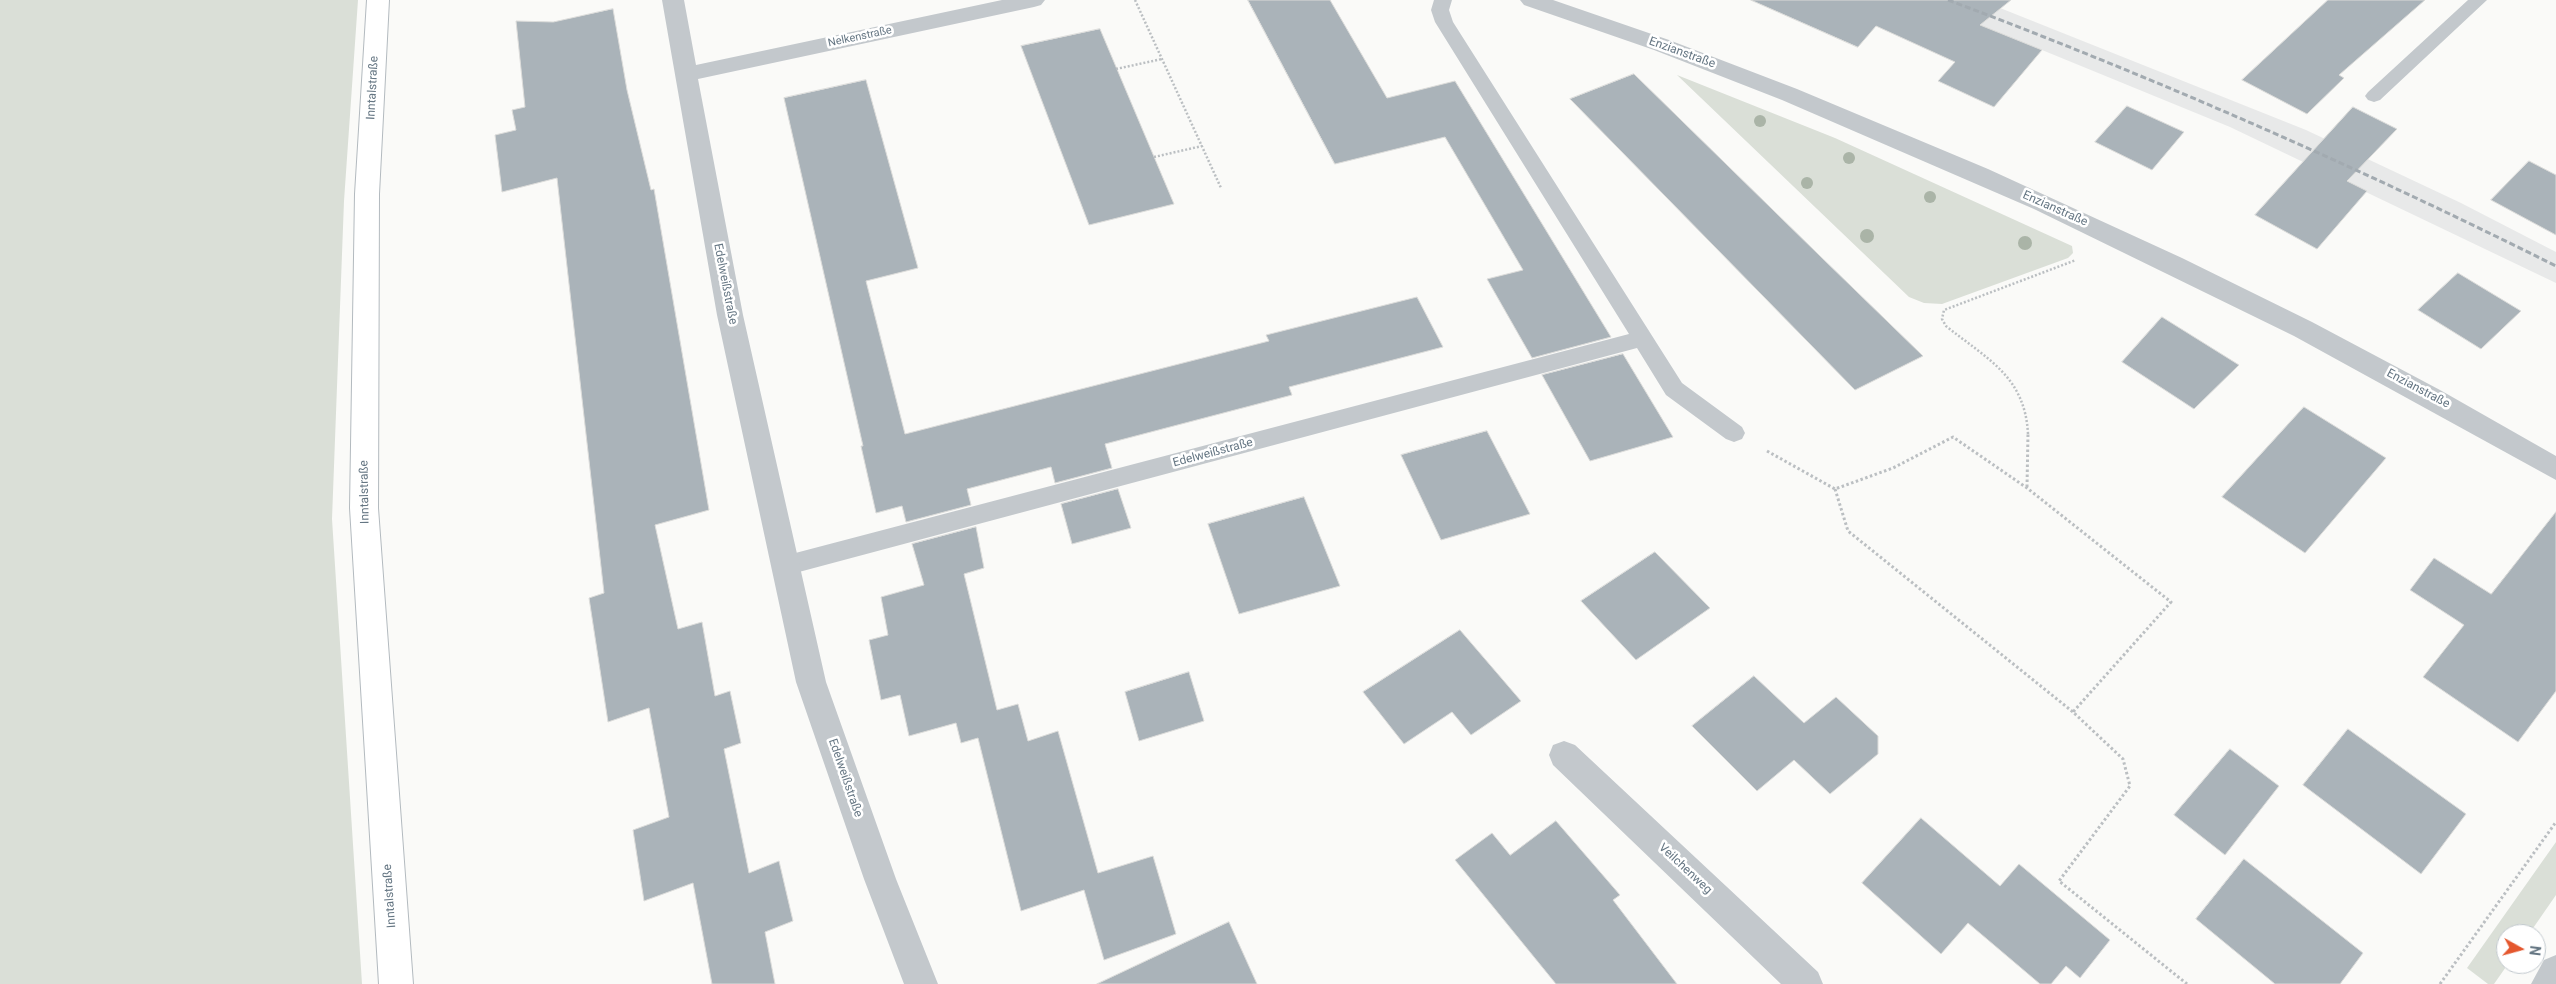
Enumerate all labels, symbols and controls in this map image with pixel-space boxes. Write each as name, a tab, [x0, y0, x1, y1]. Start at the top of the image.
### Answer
street label: Nelkenstraße	[827, 24, 893, 50]
street label: Enzianstraße	[1647, 34, 1717, 72]
street label: Inntalstraße	[364, 56, 382, 120]
street label: Enzianstraße	[2020, 188, 2090, 230]
street label: Edelweißstraße	[710, 242, 740, 326]
street label: Enzianstraße	[2384, 366, 2452, 412]
street label: Edelweißstraße	[1171, 435, 1255, 471]
street label: Inntalstraße	[357, 460, 373, 524]
street label: Edelweißstraße	[825, 737, 865, 819]
street label: Veilchenweg	[1655, 841, 1715, 897]
street label: Inntalstraße	[381, 864, 399, 928]
north arrow	[2496, 924, 2546, 974]
text: N	[2526, 945, 2543, 957]

